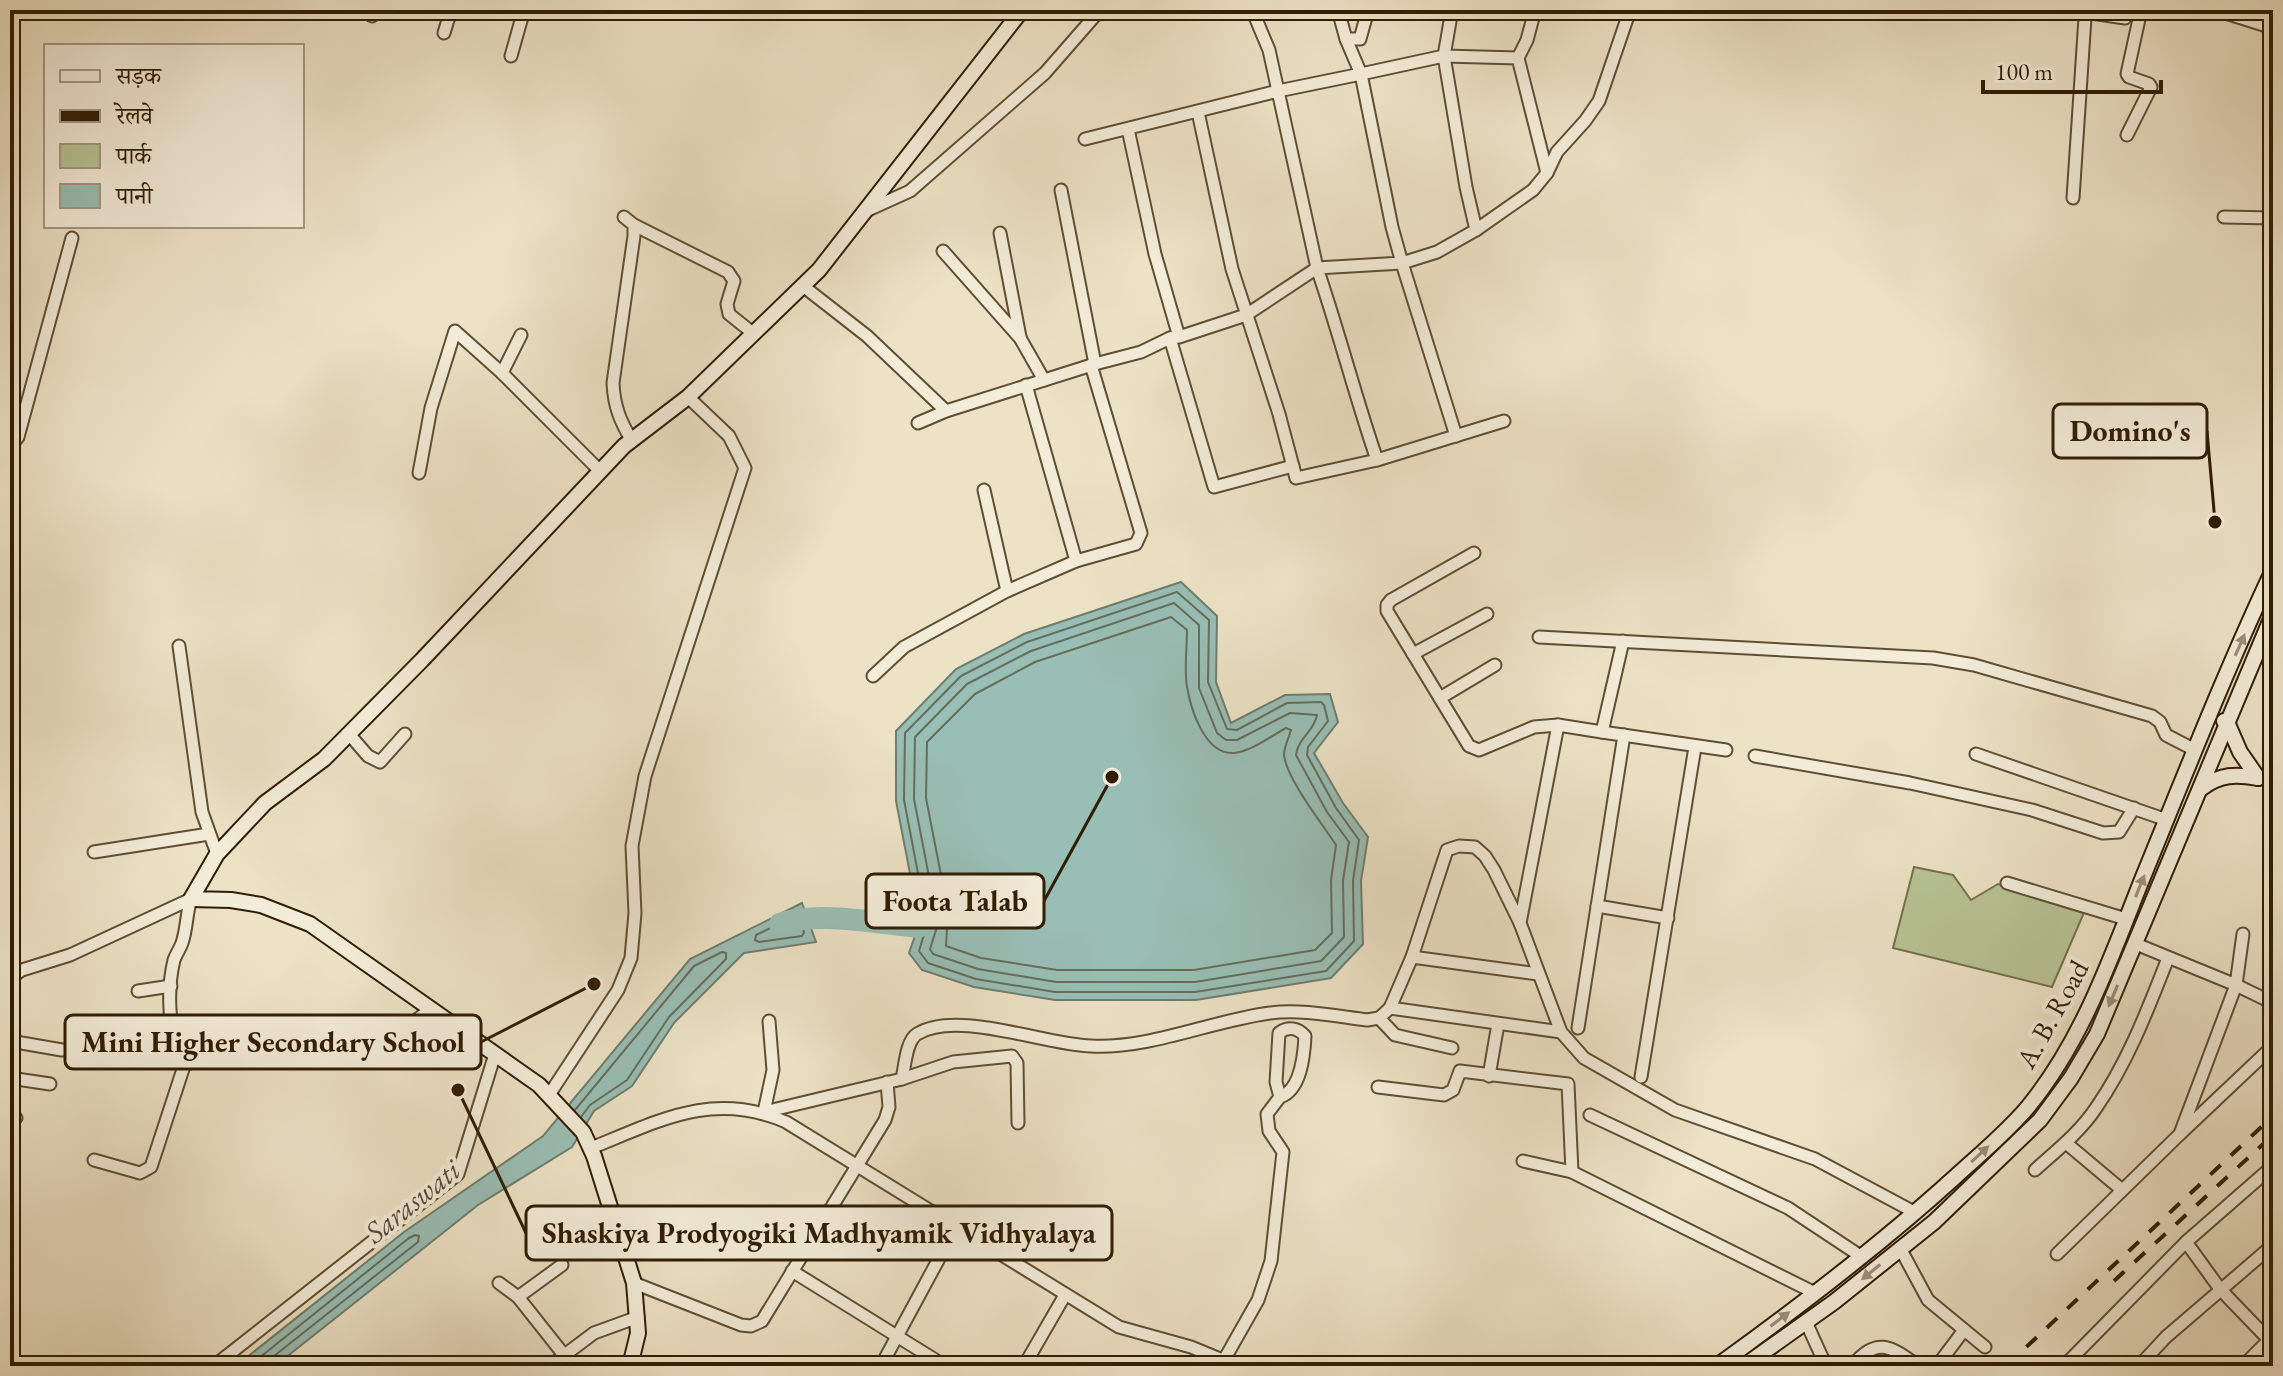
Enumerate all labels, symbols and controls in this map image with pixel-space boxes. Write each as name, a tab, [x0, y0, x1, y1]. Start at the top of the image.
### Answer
legend	[44, 44, 304, 228]
scale bar	[1983, 44, 2161, 94]
text: 100 m	[1995, 56, 2053, 87]
text: सड़क	[115, 60, 163, 91]
text: रेलवे	[113, 100, 155, 131]
text: पार्क	[115, 140, 153, 171]
text: पानी	[115, 180, 154, 211]
callout: Domino's	[2053, 404, 2207, 458]
text: Domino's	[2069, 411, 2191, 450]
one-way arrow	[2233, 634, 2246, 657]
callout: Foota Talab	[866, 874, 1044, 928]
one-way arrow	[2134, 874, 2147, 898]
text: Foota Talab	[882, 881, 1028, 920]
street label: A. B. Road	[2007, 953, 2097, 1075]
one-way arrow	[2107, 984, 2120, 1008]
callout: Mini Higher Secondary School	[65, 1015, 481, 1069]
text: Mini Higher Secondary School	[81, 1022, 465, 1061]
one-way arrow	[1970, 1145, 1989, 1163]
water label: Saraswati	[355, 1150, 469, 1252]
callout: Shaskiya Prodyogiki Madhyamik Vidhyalaya	[526, 1206, 1112, 1260]
text: Shaskiya Prodyogiki Madhyamik Vidhyalaya	[542, 1213, 1097, 1252]
one-way arrow	[1861, 1263, 1881, 1279]
one-way arrow	[1770, 1312, 1790, 1328]

